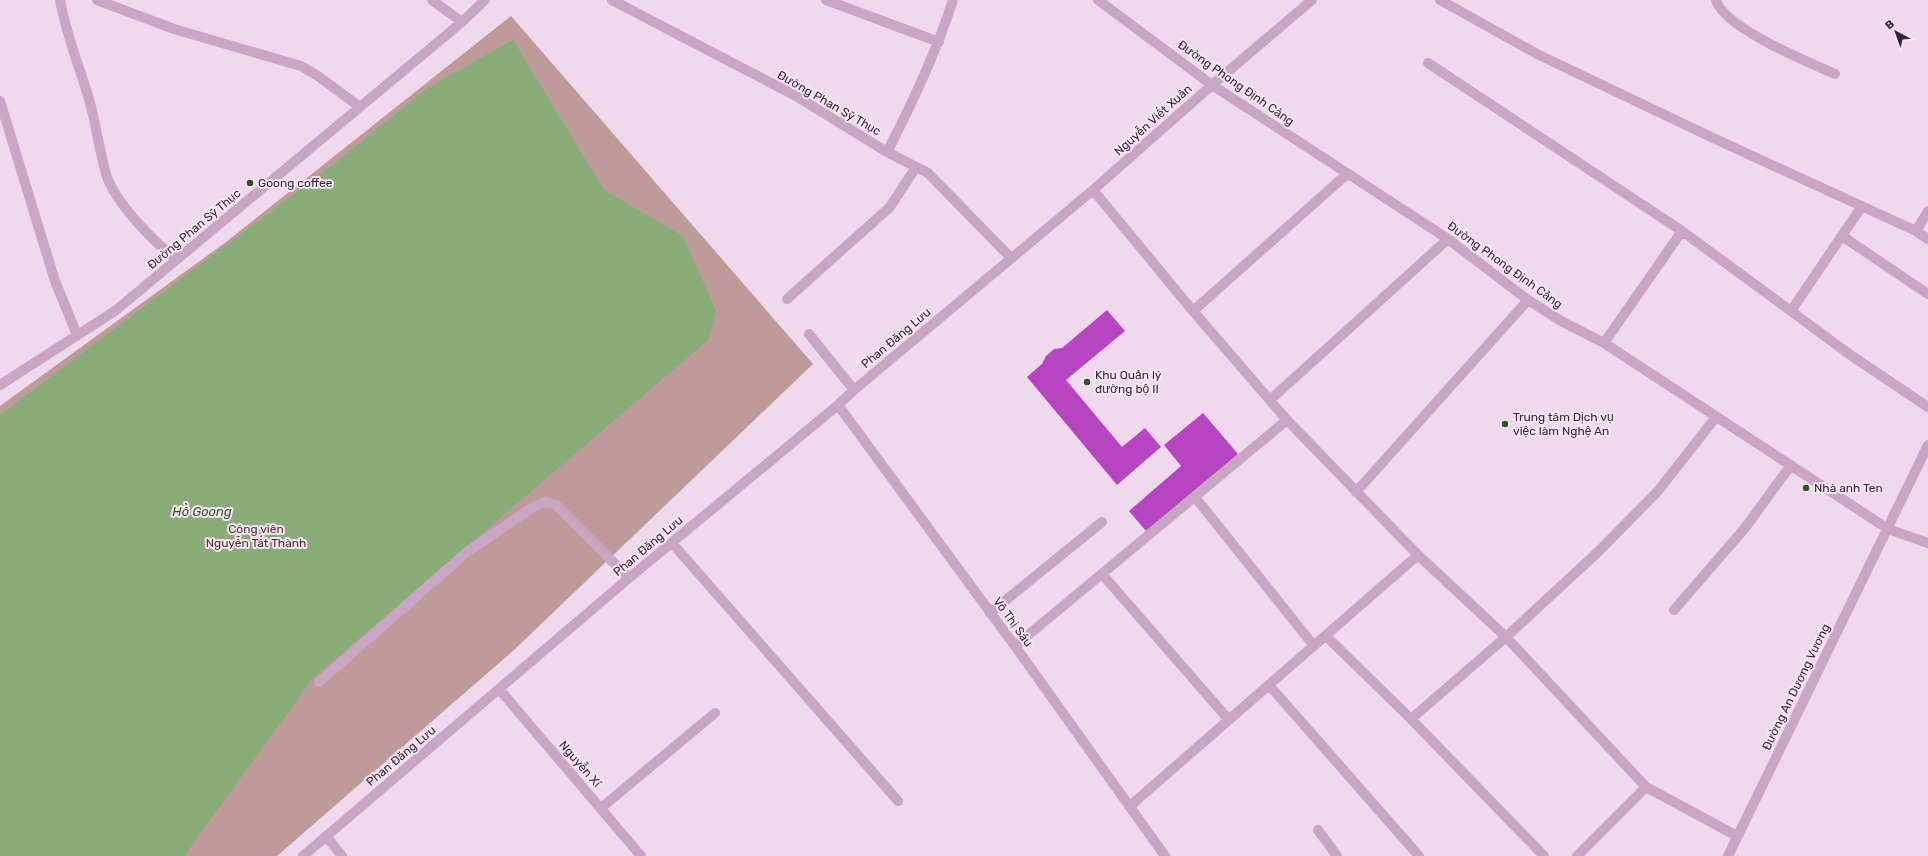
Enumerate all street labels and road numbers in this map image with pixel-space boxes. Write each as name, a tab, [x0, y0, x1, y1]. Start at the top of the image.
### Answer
street label: Đường Phong Định Cảng	[1175, 38, 1297, 128]
street label: Đường Phan Sỹ Thục	[775, 68, 884, 139]
street label: Nguyễn Viết Xuân	[1111, 81, 1195, 158]
street label: Đường Phan Sỹ Thục	[145, 186, 244, 272]
street label: Đường Phong Định Cảng	[1445, 219, 1565, 311]
street label: Phan Đăng Lưu	[858, 305, 934, 371]
street label: Phan Đăng Lưu	[610, 513, 686, 579]
street label: Võ Thị Sáu	[990, 595, 1036, 649]
street label: Đường An Dương Vương	[1759, 621, 1833, 753]
street label: Phan Đăng Lưu	[363, 723, 439, 789]
street label: Nguyễn Xí	[556, 738, 605, 791]

